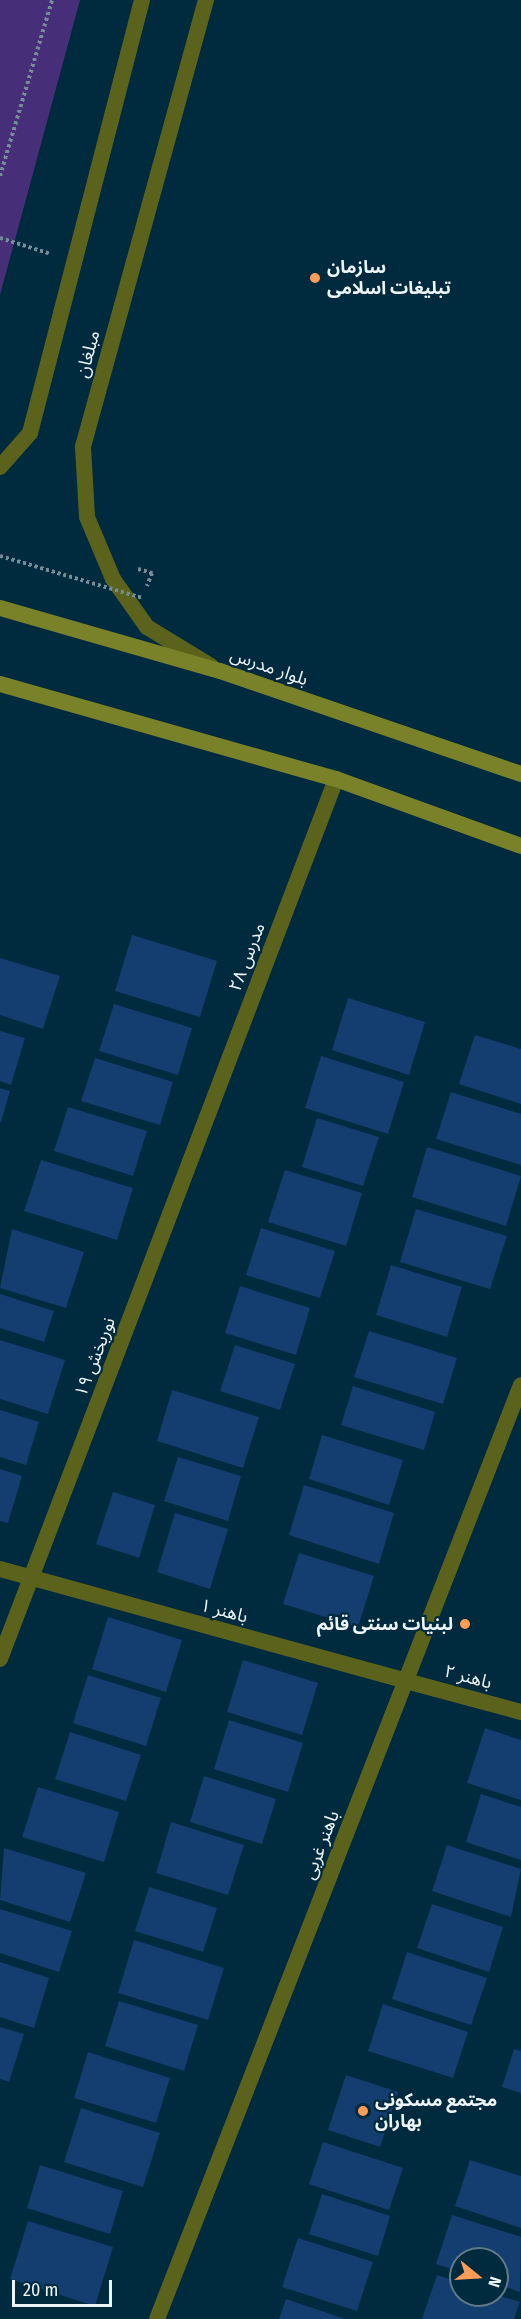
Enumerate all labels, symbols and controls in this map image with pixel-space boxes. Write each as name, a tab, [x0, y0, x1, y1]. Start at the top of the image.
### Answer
place label: سازمان تبلیغات اسلامی	[327, 257, 451, 300]
marker: سازمان تبلیغات اسلامی	[308, 271, 322, 285]
street label: مبلغان	[71, 328, 105, 380]
street label: بلوار مدرس	[227, 644, 311, 690]
street label: مدرس ۲۸	[224, 920, 270, 994]
street label: نوربخش ۱۹	[70, 1314, 120, 1400]
street label: باهنر ۱	[198, 1594, 250, 1628]
place label: لبنیات سنتی قائم	[317, 1613, 453, 1635]
marker: لبنیات سنتی قائم	[458, 1617, 472, 1631]
street label: باهنر ۲	[442, 1660, 494, 1694]
street label: باهنر غربی	[298, 1808, 344, 1882]
place label: مجتمع مسکونی بهاران	[375, 2090, 497, 2132]
marker: مجتمع مسکونی بهاران	[356, 2104, 370, 2118]
north arrow	[449, 2247, 509, 2307]
scale bar	[15, 2268, 116, 2306]
text: N	[484, 2275, 505, 2290]
text: 20 m	[23, 2279, 58, 2301]

